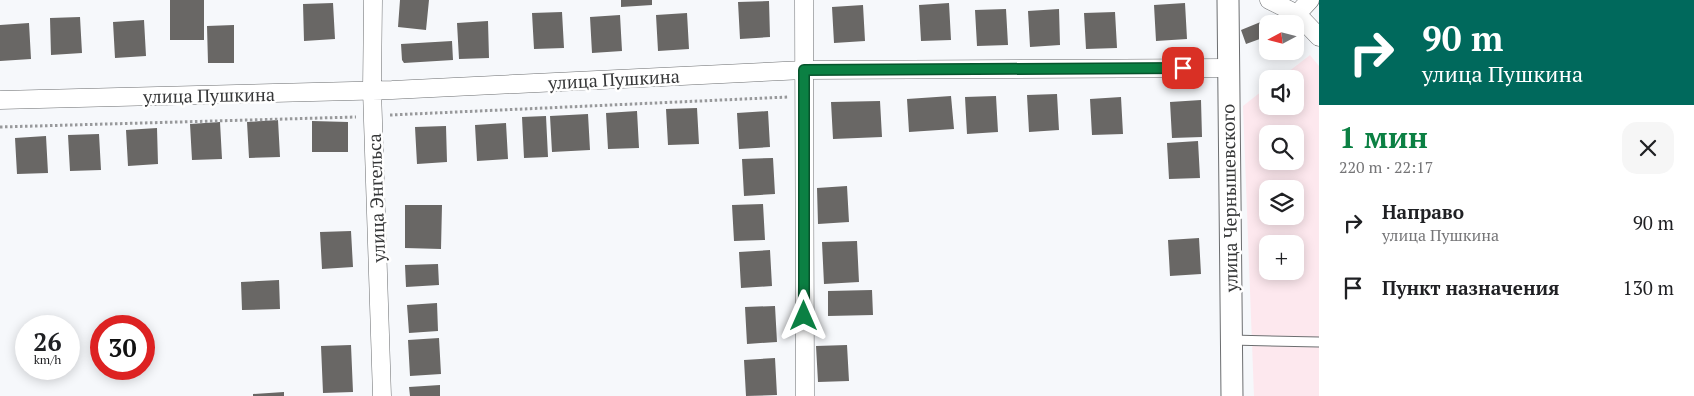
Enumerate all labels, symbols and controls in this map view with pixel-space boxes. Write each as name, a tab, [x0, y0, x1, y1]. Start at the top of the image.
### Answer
north arrow	[1259, 15, 1304, 60]
map controls	[1259, 15, 1304, 280]
text: 90 m	[1422, 15, 1503, 61]
icon: right	[1339, 20, 1404, 85]
pin	[1162, 47, 1204, 89]
icon: arrive	[1169, 54, 1197, 82]
text: улица Пушкина	[1422, 59, 1583, 88]
street label: улица Пушкина	[547, 64, 680, 94]
button: sound	[1259, 70, 1304, 115]
street label: улица Пушкина	[142, 82, 275, 108]
street label: улица Чернышевского	[1215, 104, 1243, 293]
text: 1 мин	[1339, 117, 1428, 157]
button: close	[1622, 122, 1674, 174]
button: search	[1259, 125, 1304, 170]
street label: улица Энгельса	[362, 133, 390, 264]
text: 220 m · 22:17	[1339, 156, 1433, 178]
button: layers	[1259, 180, 1304, 225]
text: Направо	[1382, 199, 1464, 224]
icon: right	[1339, 209, 1367, 237]
text: 90 m	[1633, 210, 1674, 235]
text: улица Пушкина	[1382, 224, 1499, 246]
button: +	[1259, 235, 1304, 280]
icon: arrive	[1339, 274, 1367, 302]
text: Пункт назначения	[1382, 275, 1559, 300]
text: 130 m	[1623, 275, 1674, 300]
position arrow	[777, 289, 829, 341]
speed limit sign: 30	[90, 315, 155, 380]
text: 26	[33, 325, 62, 358]
text: km/h	[34, 352, 61, 367]

